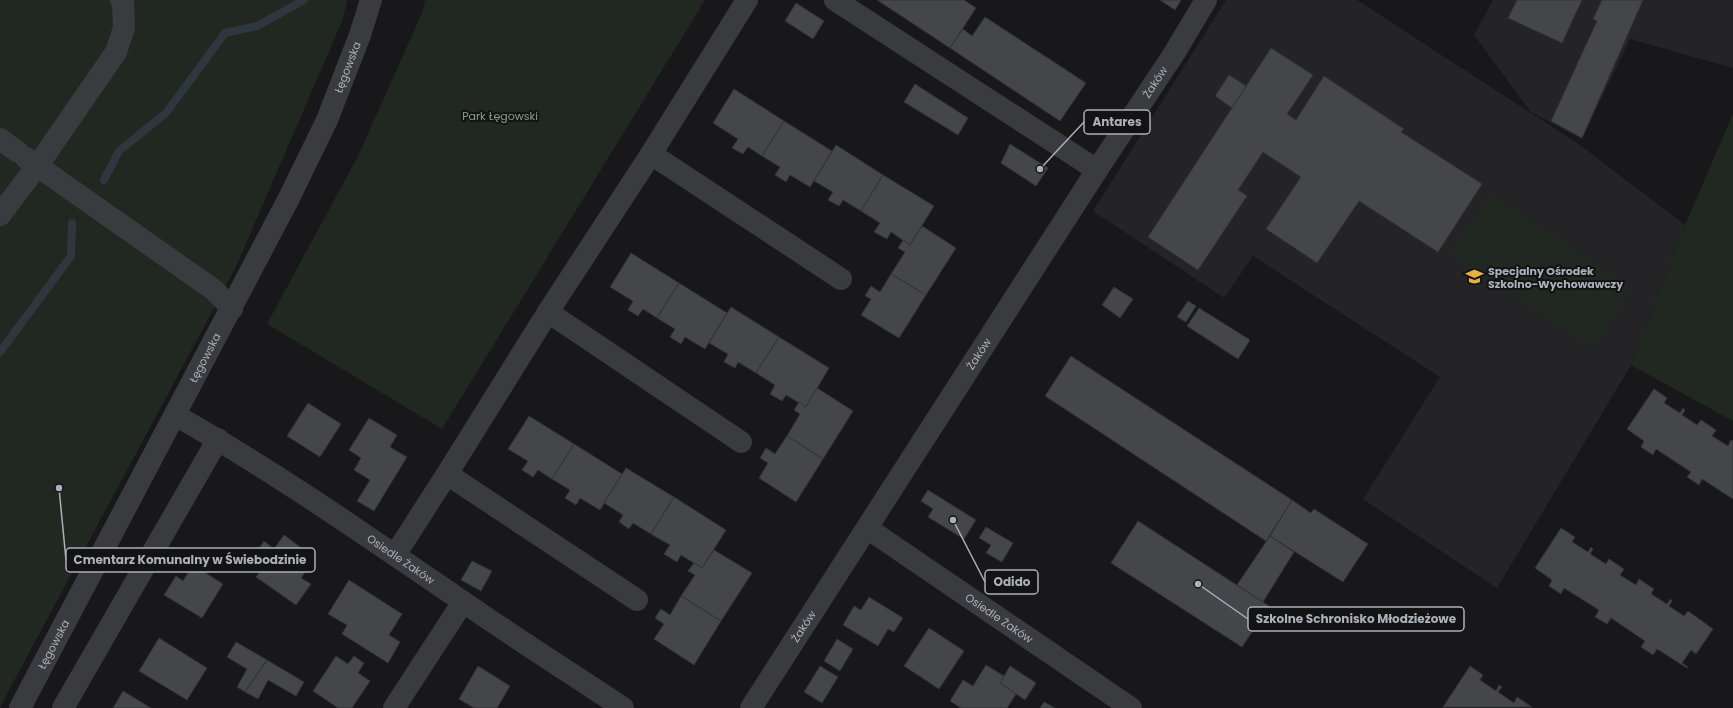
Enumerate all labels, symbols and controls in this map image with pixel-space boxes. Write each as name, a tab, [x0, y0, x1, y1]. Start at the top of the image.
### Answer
street label: Łęgowska	[330, 39, 365, 95]
street label: Żaków	[1139, 63, 1171, 101]
park label: Park Łęgowski	[462, 108, 538, 124]
callout: Antares	[1084, 110, 1150, 134]
text: Antares	[1092, 113, 1142, 130]
place label: Specjalny Ośrodek Szkolno-Wychowawczy	[1488, 263, 1623, 292]
school or university icon: Specjalny Ośrodek Szkolno-Wychowawczy	[1465, 267, 1485, 287]
street label: Łęgowska	[185, 330, 224, 385]
street label: Żaków	[962, 335, 995, 373]
street label: Osiedle Żaków	[364, 530, 438, 588]
callout: Cmentarz Komunalny w Świebodzinie	[66, 548, 315, 572]
text: Cmentarz Komunalny w Świebodzinie	[74, 551, 307, 568]
callout: Odido	[985, 570, 1038, 594]
text: Odido	[994, 573, 1031, 590]
street label: Osiedle Żaków	[962, 589, 1036, 647]
street label: Żaków	[787, 607, 820, 646]
callout: Szkolne Schronisko Młodzieżowe	[1248, 607, 1464, 631]
text: Szkolne Schronisko Młodzieżowe	[1256, 610, 1457, 627]
street label: Łęgowska	[34, 617, 73, 672]

